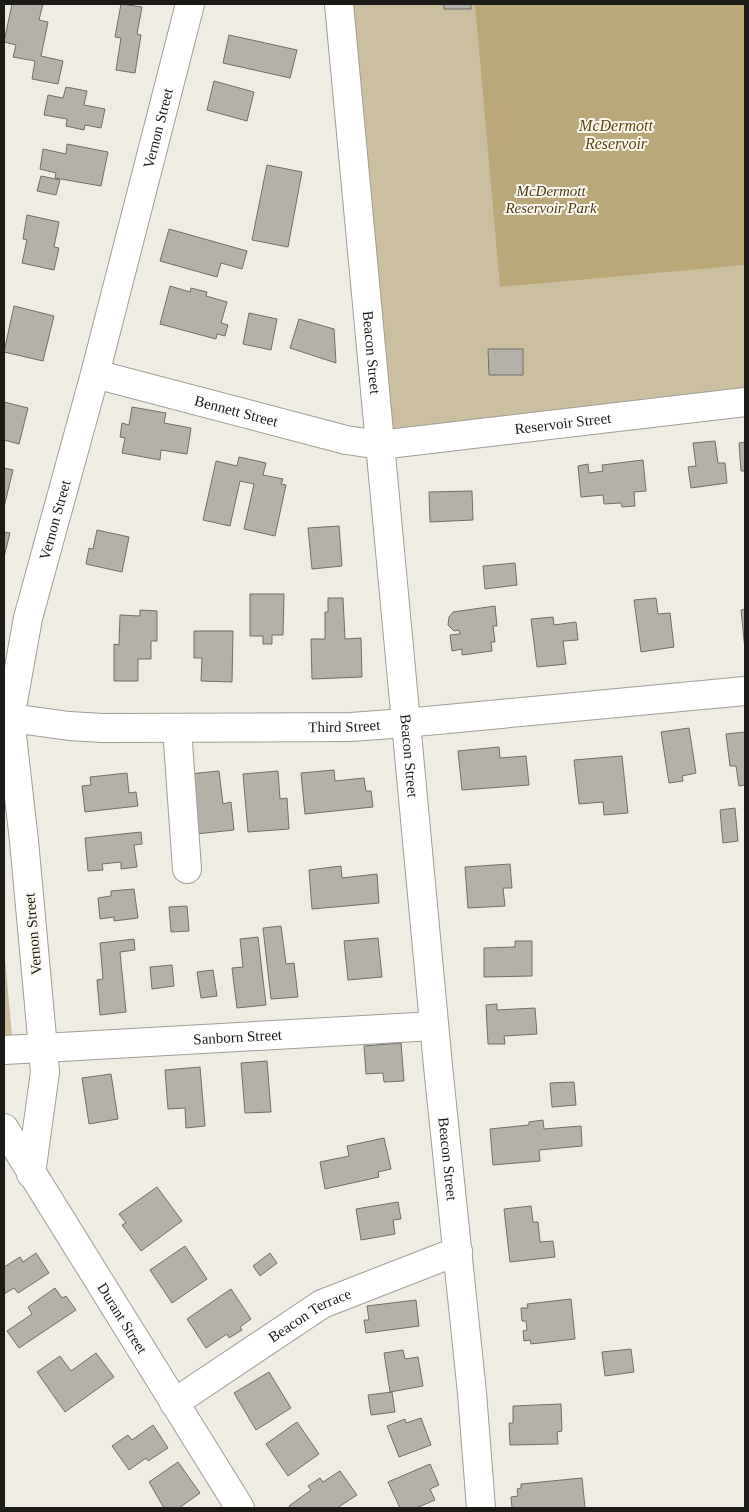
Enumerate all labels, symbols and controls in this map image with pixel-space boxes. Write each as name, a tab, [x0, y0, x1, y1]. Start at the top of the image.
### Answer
street label: Vernon Street	[140, 86, 176, 170]
water label: McDermott Reservoir	[578, 117, 653, 152]
park label: McDermott Reservoir Park	[504, 183, 597, 216]
street label: Beacon Street	[360, 310, 383, 396]
street label: Bennett Street	[193, 393, 280, 430]
street label: Reservoir Street	[514, 410, 613, 437]
street label: Vernon Street	[36, 477, 74, 562]
street label: Beacon Street	[397, 713, 421, 799]
street label: Third Street	[308, 717, 382, 735]
street label: Vernon Street	[21, 892, 45, 976]
street label: Sanborn Street	[193, 1027, 283, 1048]
street label: Beacon Street	[435, 1116, 460, 1202]
street label: Durant Street	[94, 1280, 151, 1357]
street label: Beacon Terrace	[265, 1285, 354, 1346]

